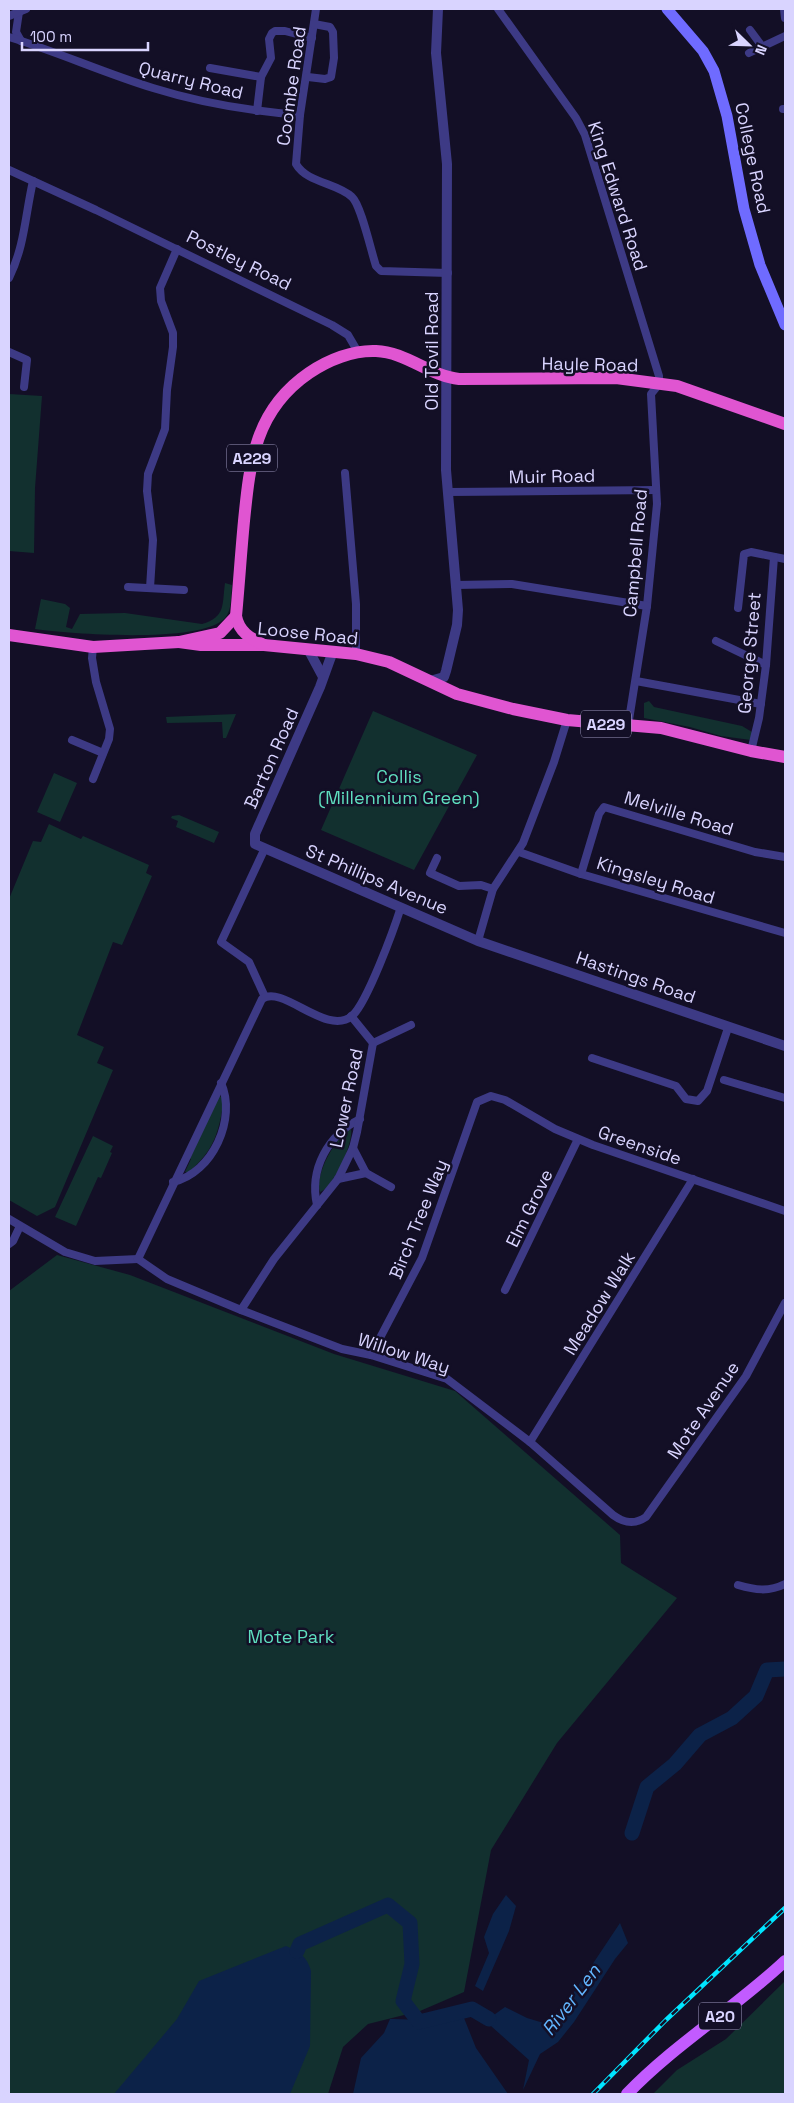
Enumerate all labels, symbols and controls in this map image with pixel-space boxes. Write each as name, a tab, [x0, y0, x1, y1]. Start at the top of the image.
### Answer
scale bar	[22, 20, 149, 52]
north arrow	[724, 20, 774, 70]
street label: Coombe Road	[271, 25, 311, 147]
text: 100 m	[30, 27, 72, 46]
text: N	[751, 42, 771, 58]
street label: Quarry Road	[136, 56, 246, 104]
street label: College Road	[730, 100, 776, 216]
street label: King Edward Road	[583, 118, 653, 274]
street label: Postley Road	[183, 225, 295, 295]
street label: Old Tovil Road	[420, 291, 443, 411]
street label: Hayle Road	[541, 352, 639, 376]
road number: A229	[227, 444, 277, 472]
street label: Muir Road	[509, 464, 595, 488]
street label: Campbell Road	[618, 488, 652, 618]
street label: George Street	[732, 591, 766, 715]
street label: Loose Road	[257, 616, 359, 650]
street label: Barton Road	[239, 704, 303, 812]
road number: A229	[581, 711, 631, 738]
park label: Collis (Millennium Green)	[318, 765, 480, 809]
street label: Melville Road	[622, 785, 736, 841]
street label: St Phillips Avenue	[302, 839, 452, 919]
street label: Kingsley Road	[594, 851, 718, 909]
street label: Hastings Road	[573, 946, 699, 1008]
street label: Lower Road	[324, 1046, 368, 1150]
street label: Greenside	[595, 1120, 685, 1170]
street label: Birch Tree Way	[384, 1156, 452, 1282]
street label: Elm Grove	[500, 1165, 558, 1251]
street label: Meadow Walk	[558, 1247, 640, 1359]
street label: Willow Way	[355, 1327, 453, 1379]
street label: Mote Avenue	[662, 1357, 744, 1463]
park label: Mote Park	[247, 1625, 335, 1648]
water label: River Len	[536, 1959, 606, 2041]
road number: A20	[699, 2002, 741, 2030]

